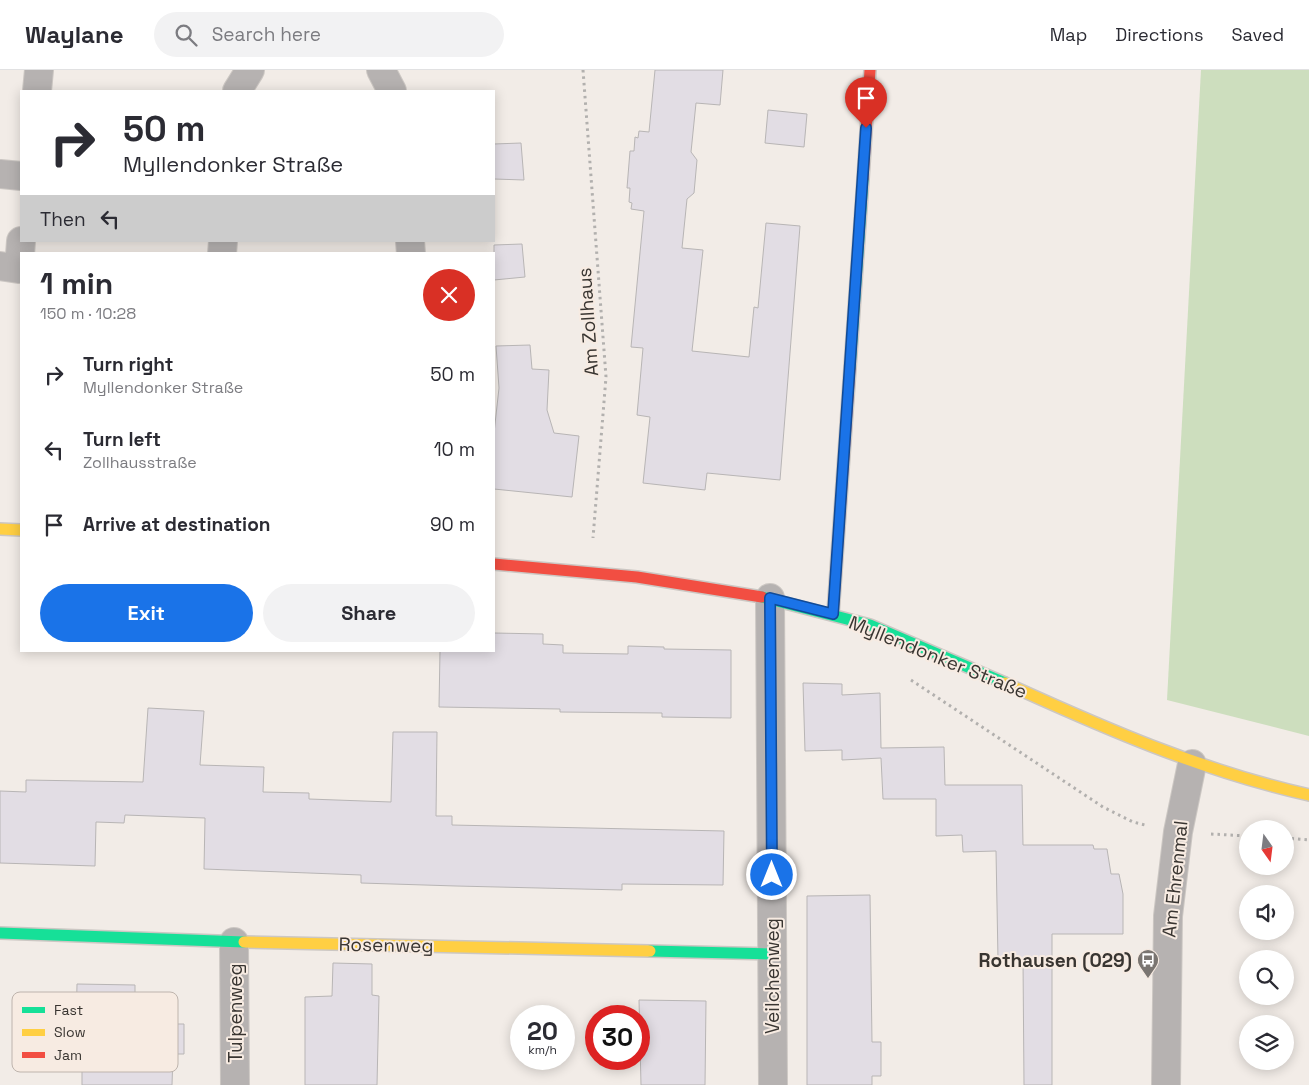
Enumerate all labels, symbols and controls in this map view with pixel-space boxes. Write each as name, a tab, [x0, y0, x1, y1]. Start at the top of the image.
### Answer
search box	[154, 12, 504, 57]
text: Waylane	[25, 19, 124, 50]
icon: search	[172, 21, 200, 49]
text: Search here	[212, 22, 321, 47]
text: Map	[1050, 23, 1087, 46]
text: Directions	[1115, 23, 1204, 46]
text: Saved	[1232, 23, 1284, 46]
pin	[845, 77, 887, 128]
icon: arrive	[852, 84, 880, 112]
text: 50 m	[123, 107, 205, 151]
icon: right	[40, 110, 105, 175]
text: Myllendonker Straße	[123, 150, 343, 178]
icon: left	[96, 205, 124, 233]
text: Then	[40, 207, 86, 232]
text: 1 min	[40, 264, 113, 303]
street label: Am Zollhaus	[572, 267, 604, 377]
button: close	[423, 269, 475, 321]
text: 150 m · 10:28	[40, 303, 136, 324]
text: Turn right	[83, 352, 173, 377]
icon: right	[40, 361, 68, 389]
text: 50 m	[430, 362, 475, 387]
text: Myllendonker Straße	[83, 377, 243, 398]
text: Turn left	[83, 427, 161, 452]
icon: left	[40, 436, 68, 464]
text: 10 m	[434, 437, 475, 462]
text: Zollhausstraße	[83, 452, 197, 473]
icon: arrive	[40, 511, 68, 539]
text: Arrive at destination	[83, 512, 271, 537]
text: 90 m	[430, 512, 475, 537]
button: Exit	[40, 584, 253, 642]
button: Share	[263, 584, 475, 642]
street label: Myllendonker Straße	[845, 610, 1031, 704]
street label: Am Ehrenmal	[1156, 819, 1194, 939]
north arrow	[1239, 820, 1294, 875]
map controls	[1239, 820, 1294, 1070]
position arrow	[745, 848, 797, 900]
button: sound	[1239, 885, 1294, 940]
street label: Veilchenweg	[760, 918, 785, 1034]
street label: Rosenweg	[338, 932, 434, 958]
place label: Rothausen (029)	[979, 948, 1132, 973]
bus stop icon: Rothausen (029)	[1136, 948, 1160, 979]
button: search	[1239, 950, 1294, 1005]
street label: Tulpenweg	[223, 963, 248, 1063]
legend	[12, 992, 178, 1072]
text: Fast	[54, 1001, 83, 1019]
speed limit sign: 30	[585, 1005, 650, 1070]
text: 20	[527, 1015, 558, 1047]
button: layers	[1239, 1015, 1294, 1070]
text: Slow	[54, 1023, 86, 1041]
text: km/h	[528, 1042, 557, 1058]
text: Jam	[54, 1046, 82, 1064]

